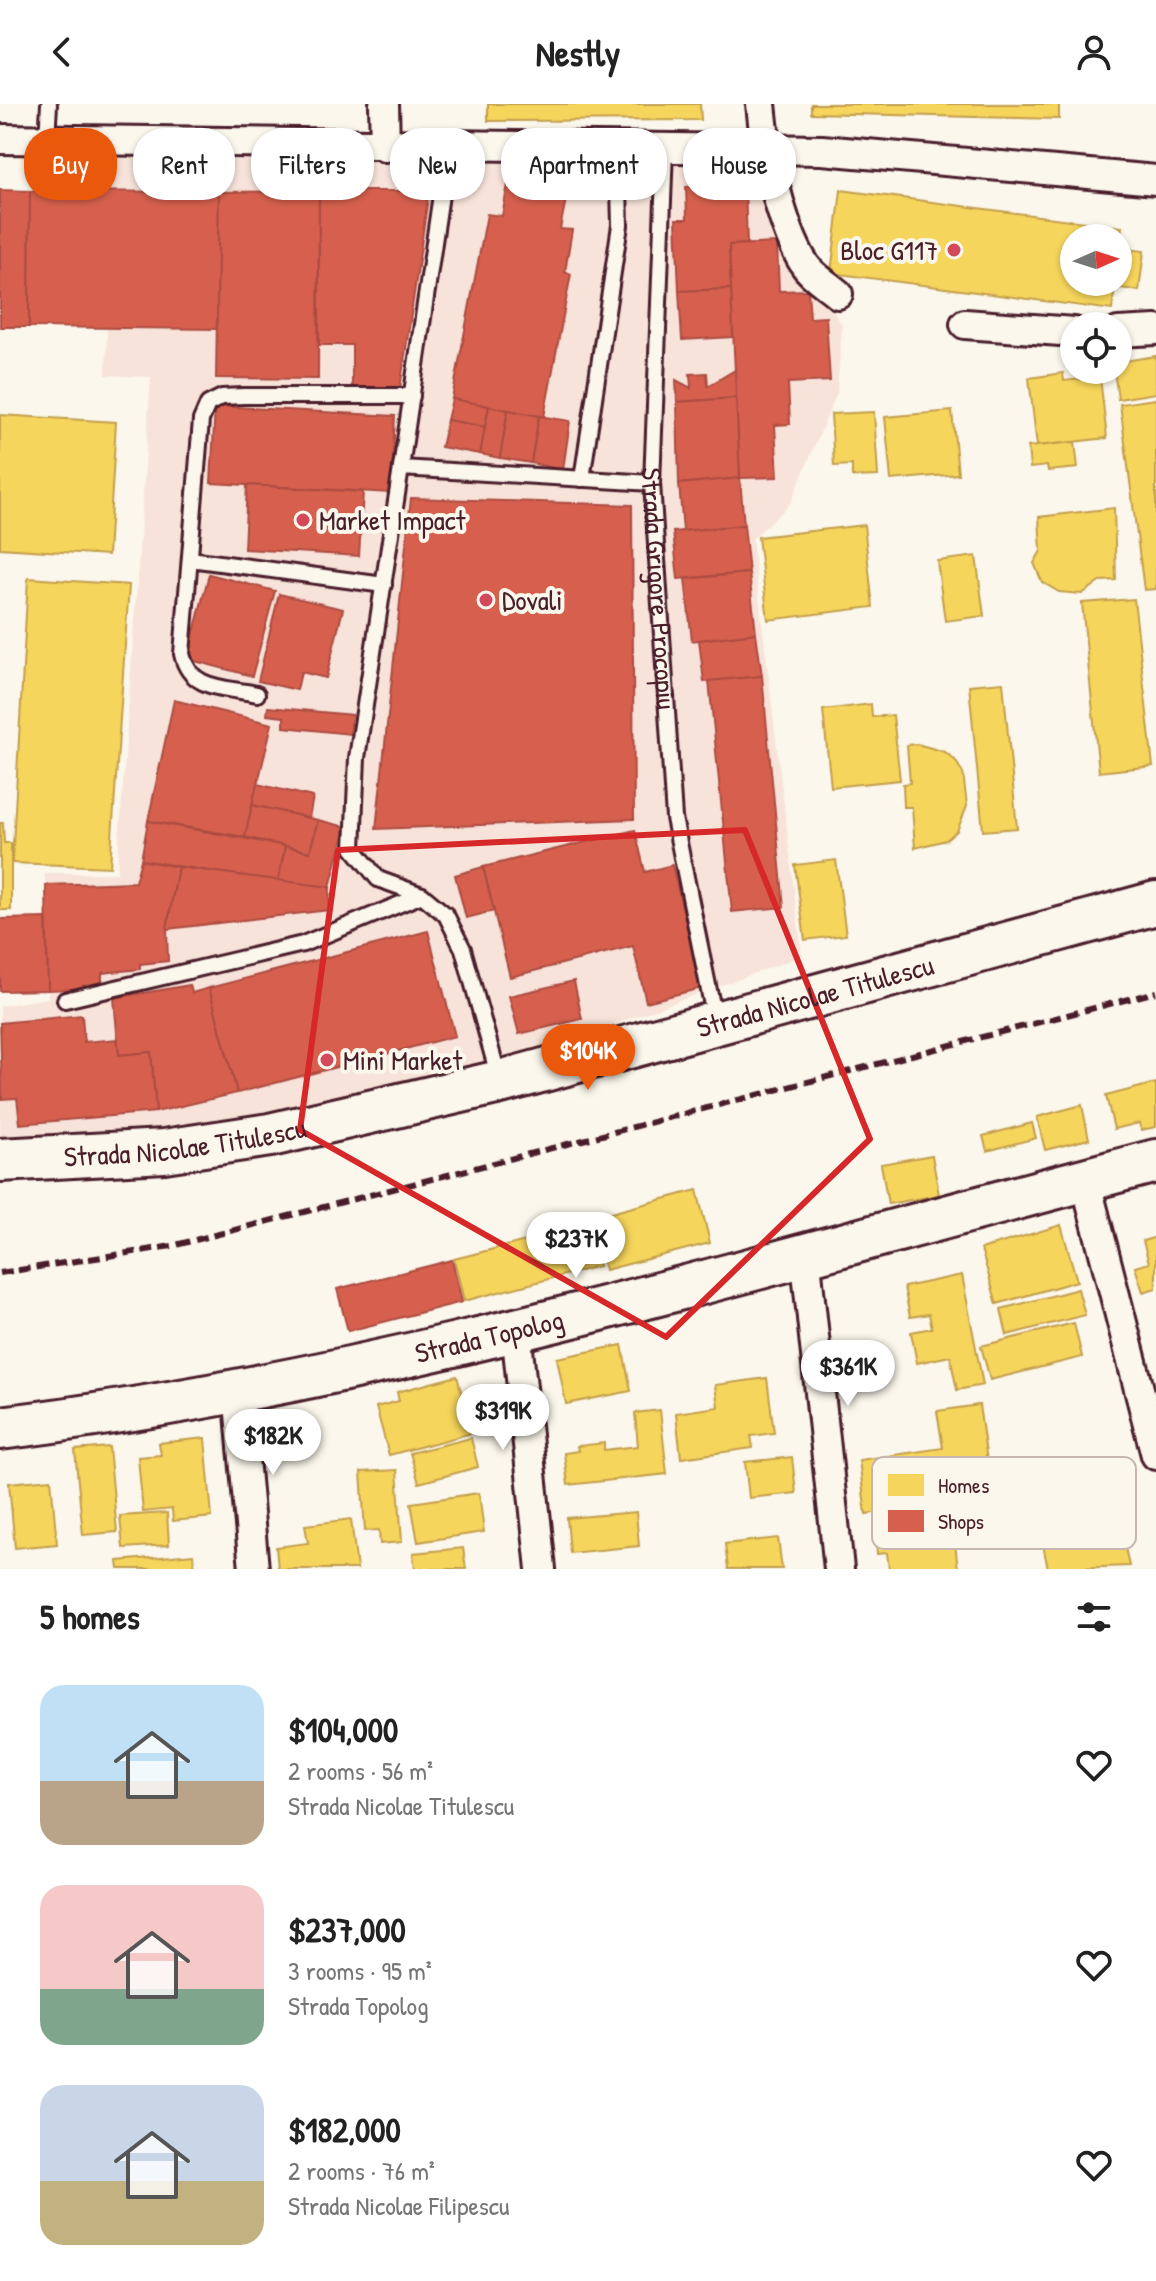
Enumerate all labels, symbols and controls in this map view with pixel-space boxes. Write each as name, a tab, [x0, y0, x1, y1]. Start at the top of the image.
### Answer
text: Nestly	[536, 28, 620, 77]
icon: back	[40, 30, 84, 74]
icon: person	[1072, 30, 1116, 74]
chip: Buy	[24, 128, 117, 200]
chip: Rent	[133, 128, 235, 200]
chip: Filters	[251, 128, 374, 200]
chip: New	[390, 128, 485, 200]
chip: Apartment	[501, 128, 667, 200]
chip: House	[683, 128, 796, 200]
north arrow	[1060, 224, 1132, 296]
map controls	[1060, 224, 1132, 384]
place label: Bloc G117	[840, 231, 938, 269]
marker: Bloc G117	[945, 241, 963, 259]
button: locate	[1060, 312, 1132, 384]
street label: Strada Grigore Procopiu	[633, 467, 686, 711]
place label: Market Impact	[319, 501, 466, 539]
marker: Market Impact	[294, 511, 312, 529]
place label: Dovali	[502, 581, 562, 619]
marker: Dovali	[477, 591, 495, 609]
street label: Strada Nicolae Titulescu	[692, 946, 938, 1046]
pin: $104K	[532, 1024, 644, 1092]
text: $104K	[559, 1032, 617, 1067]
place label: Mini Market	[343, 1041, 462, 1079]
marker: Mini Market	[318, 1051, 336, 1069]
street label: Strada Nicolae Titulescu	[63, 1108, 310, 1175]
pin: $237K	[520, 1212, 632, 1280]
text: $237K	[544, 1220, 608, 1255]
street label: Strada Topolog	[411, 1300, 567, 1372]
pin: $361K	[792, 1340, 904, 1408]
text: $361K	[819, 1348, 877, 1383]
pin: $319K	[447, 1384, 559, 1452]
text: $319K	[474, 1392, 532, 1427]
pin: $182K	[217, 1409, 329, 1477]
text: $182K	[243, 1417, 303, 1452]
legend	[872, 1457, 1136, 1549]
text: Homes	[938, 1470, 989, 1500]
text: Shops	[938, 1506, 984, 1536]
text: 5 homes	[40, 1594, 140, 1640]
icon: filters	[1072, 1595, 1116, 1639]
text: $104,000	[288, 1707, 398, 1753]
icon: home	[104, 1717, 200, 1813]
icon: heart	[1072, 1743, 1116, 1787]
text: 2 rooms · 56 m²	[288, 1753, 433, 1788]
text: Strada Nicolae Titulescu	[288, 1788, 514, 1823]
text: $237,000	[288, 1907, 406, 1953]
icon: home	[104, 1917, 200, 2013]
icon: heart	[1072, 1943, 1116, 1987]
text: 3 rooms · 95 m²	[288, 1953, 432, 1988]
text: Strada Topolog	[288, 1988, 429, 2023]
text: $182,000	[288, 2107, 401, 2153]
icon: home	[104, 2117, 200, 2213]
icon: heart	[1072, 2143, 1116, 2187]
text: 2 rooms · 76 m²	[288, 2153, 435, 2188]
text: Strada Nicolae Filipescu	[288, 2188, 509, 2223]

